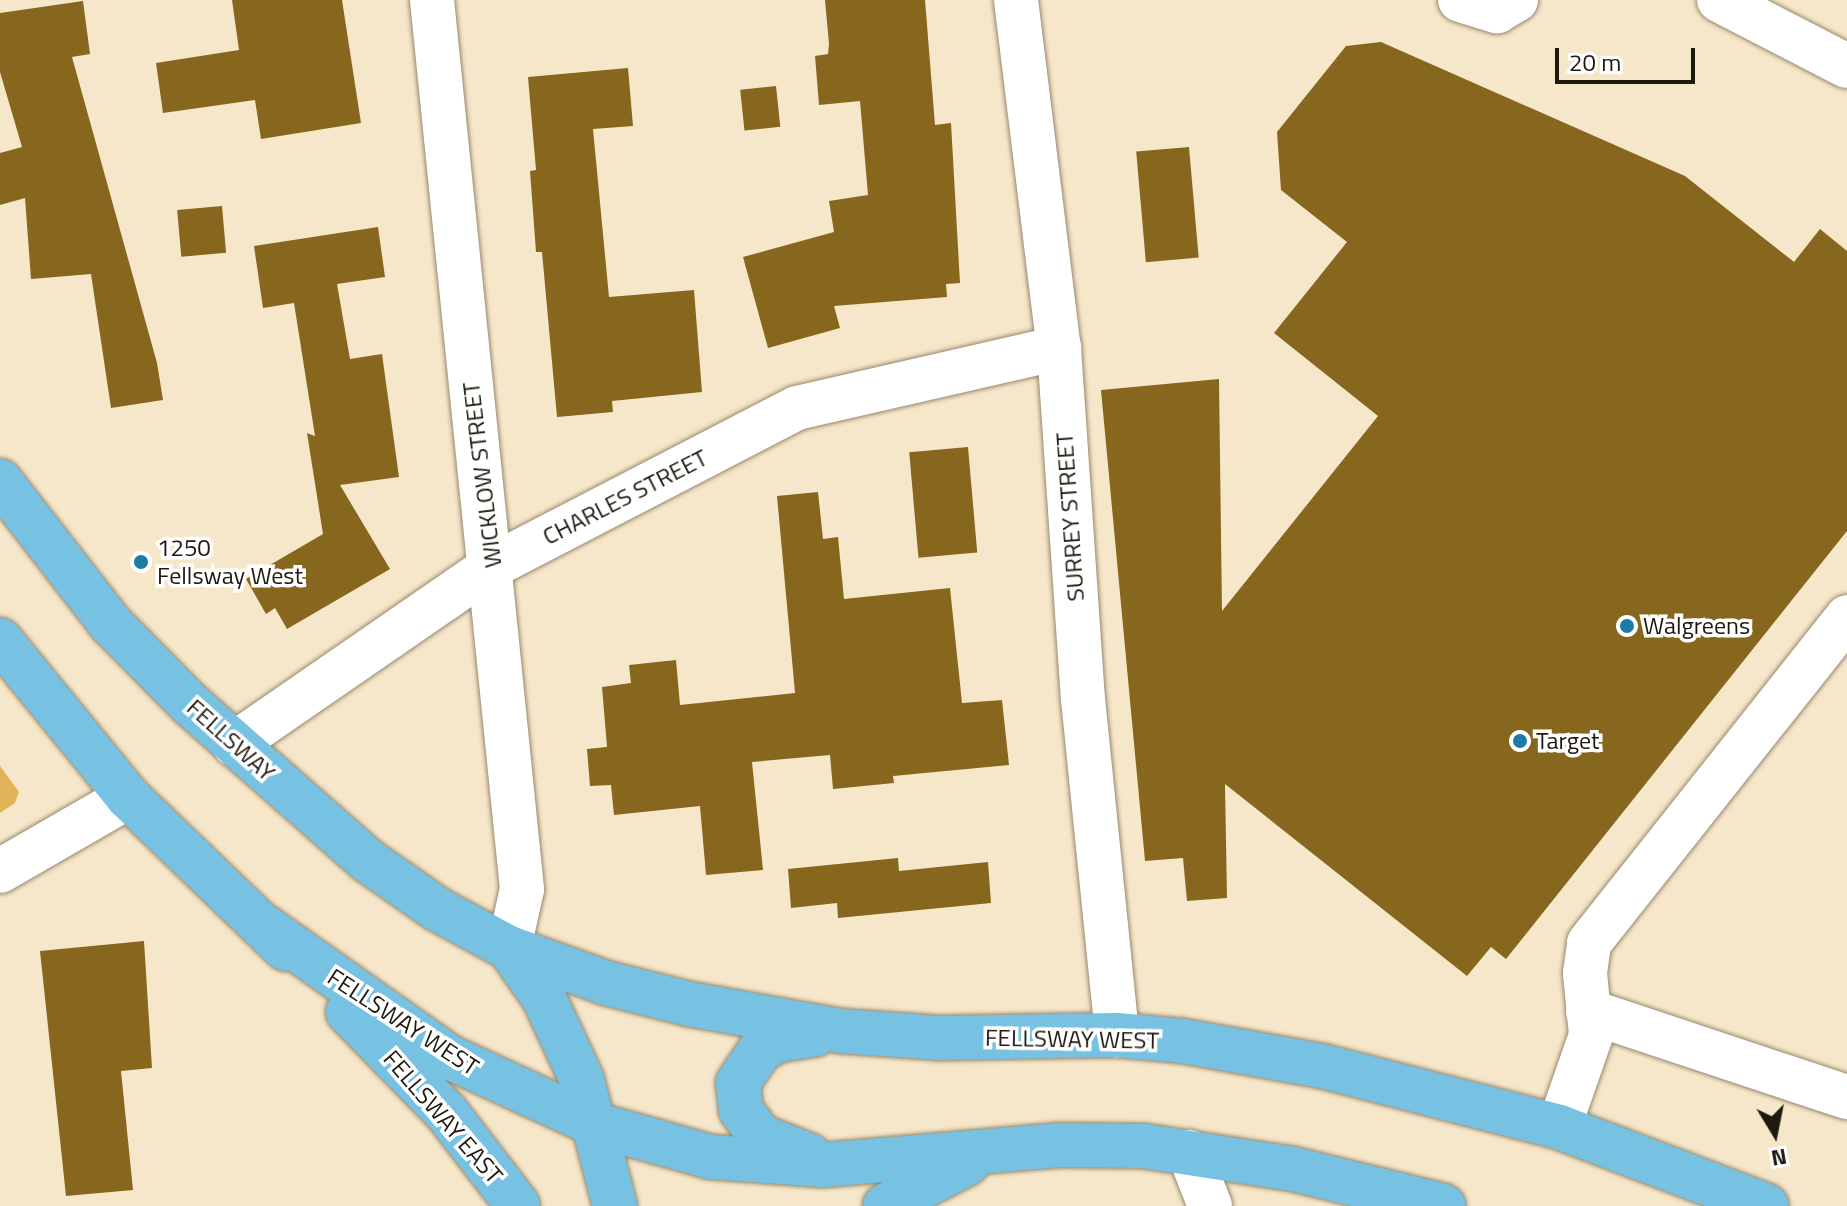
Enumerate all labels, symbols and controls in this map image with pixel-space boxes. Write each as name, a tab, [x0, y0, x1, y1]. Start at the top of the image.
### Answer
scale bar	[1559, 32, 1699, 82]
text: 20 m	[1569, 44, 1621, 80]
street label: WICKLOW STREET	[456, 381, 508, 569]
street label: SURREY STREET	[1050, 432, 1090, 602]
street label: CHARLES STREET	[538, 443, 712, 551]
place label: 1250 Fellsway West	[157, 534, 303, 590]
marker: 1250 Fellsway West	[132, 553, 150, 571]
place label: Walgreens	[1643, 612, 1750, 640]
marker: Walgreens	[1618, 617, 1636, 635]
street label: FELLSWAY	[181, 693, 281, 787]
place label: Target	[1536, 727, 1599, 755]
marker: Target	[1511, 732, 1529, 750]
street label: FELLSWAY WEST	[322, 963, 484, 1081]
street label: FELLSWAY WEST	[985, 1023, 1159, 1055]
street label: FELLSWAY EAST	[377, 1045, 509, 1189]
north arrow	[1735, 1094, 1815, 1174]
text: N	[1769, 1140, 1790, 1176]

